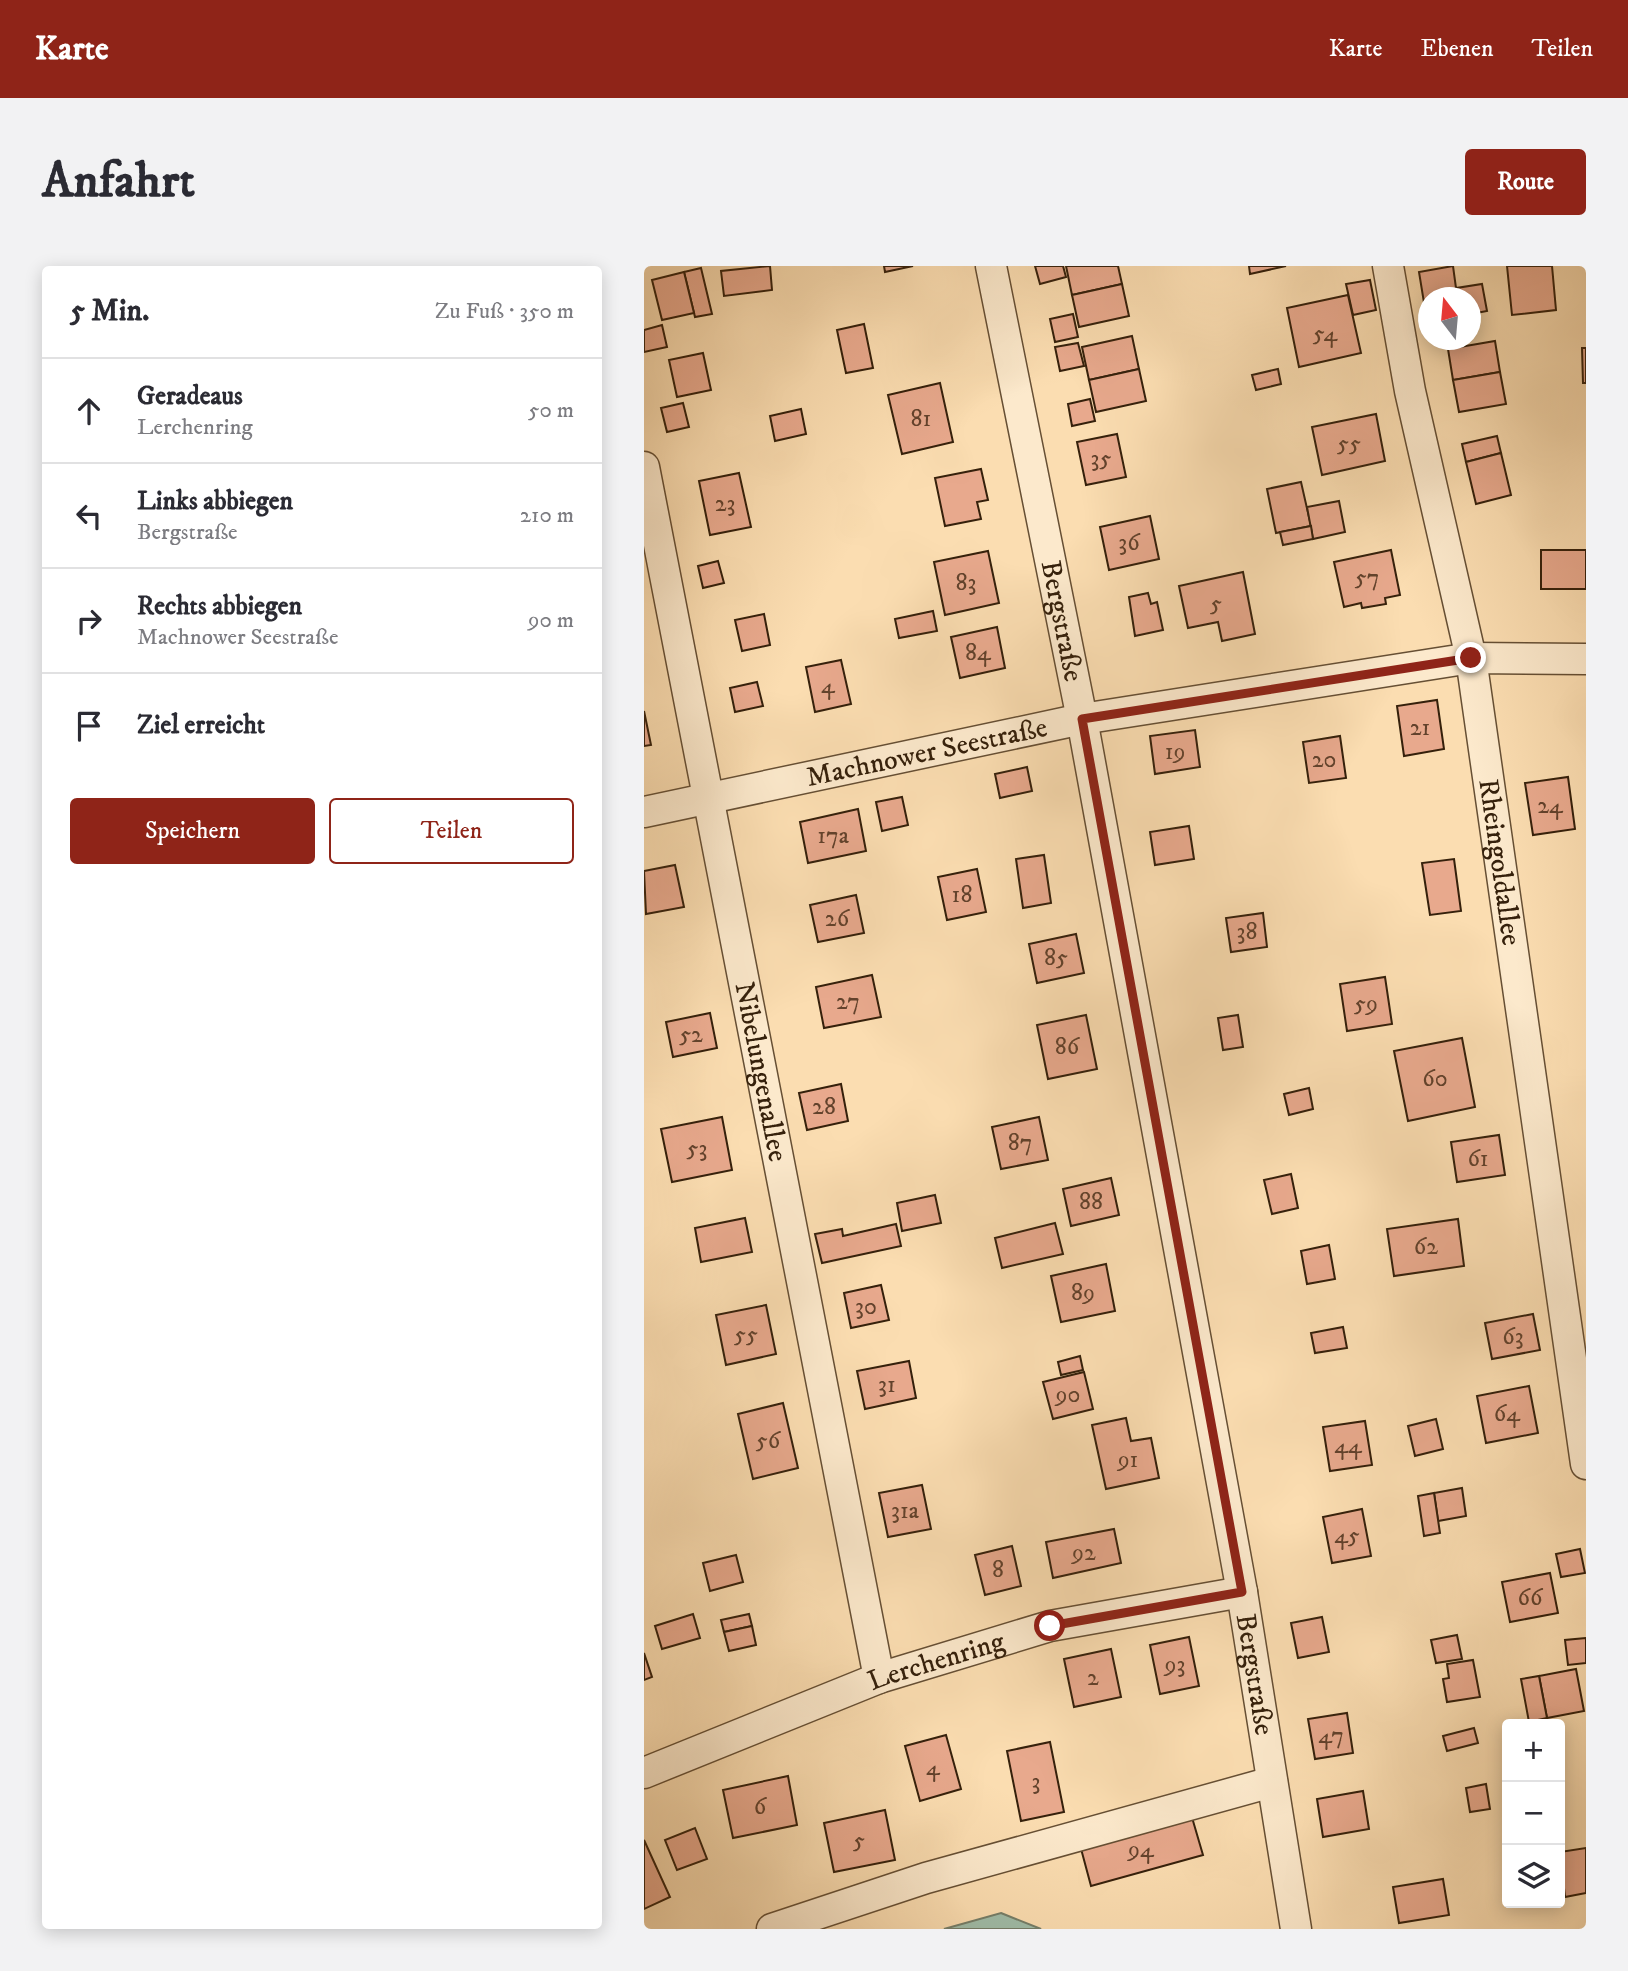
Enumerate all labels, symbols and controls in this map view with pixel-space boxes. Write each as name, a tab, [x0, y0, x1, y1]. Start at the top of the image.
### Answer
text: Karte	[35, 29, 109, 70]
text: Karte	[1329, 34, 1382, 64]
text: Ebenen	[1420, 34, 1494, 64]
text: Teilen	[1532, 34, 1593, 64]
button: Route	[1465, 149, 1586, 215]
text: Anfahrt	[42, 151, 195, 213]
north arrow	[1418, 287, 1481, 350]
text: 5 Min.	[70, 293, 149, 330]
text: Zu Fuß · 350 m	[435, 297, 574, 326]
house number: 54	[1313, 319, 1338, 349]
text: Geradeaus	[137, 380, 243, 413]
icon: ahead	[70, 392, 108, 430]
text: 50 m	[528, 396, 574, 425]
house number: 81	[911, 404, 931, 434]
text: Lerchenring	[137, 413, 253, 442]
house number: 55	[1337, 429, 1361, 459]
house number: 35	[1091, 444, 1112, 474]
text: Links abbiegen	[137, 485, 293, 518]
house number: 23	[715, 489, 735, 519]
icon: left	[70, 497, 108, 535]
text: 210 m	[520, 501, 574, 530]
text: Bergstraße	[137, 518, 238, 547]
house number: 36	[1118, 528, 1141, 558]
street label: Bergstraße	[1033, 557, 1092, 684]
house number: 57	[1355, 563, 1379, 593]
house number: 83	[956, 568, 976, 598]
house number: 5	[1210, 589, 1222, 619]
text: Rechts abbiegen	[137, 590, 302, 623]
icon: right	[70, 602, 108, 640]
text: 90 m	[528, 606, 574, 635]
text: Machnower Seestraße	[137, 623, 338, 652]
house number: 84	[965, 638, 992, 668]
route end	[1455, 642, 1486, 673]
house number: 4	[821, 671, 836, 701]
icon: arrive	[70, 707, 108, 745]
text: Ziel erreicht	[137, 709, 265, 742]
street label: Machnower Seestraße	[803, 709, 1050, 795]
house number: 21	[1410, 713, 1430, 743]
house number: 19	[1165, 737, 1185, 767]
house number: 20	[1312, 745, 1336, 775]
street label: Rheingoldallee	[1471, 776, 1529, 948]
house number: 24	[1537, 791, 1564, 821]
button: Speichern	[70, 798, 315, 864]
button: Teilen	[329, 798, 574, 864]
house number: 17a	[817, 821, 850, 851]
house number: 18	[952, 880, 972, 910]
house number: 26	[825, 904, 851, 934]
house number: 38	[1237, 917, 1257, 947]
house number: 85	[1044, 943, 1068, 973]
street label: Nibelungenallee	[727, 979, 796, 1165]
house number: 27	[836, 987, 860, 1017]
house number: 59	[1354, 989, 1378, 1019]
house number: 52	[679, 1020, 703, 1050]
house number: 86	[1055, 1032, 1081, 1062]
house number: 60	[1422, 1064, 1448, 1094]
house number: 28	[812, 1092, 836, 1122]
house number: 87	[1008, 1128, 1032, 1158]
house number: 53	[687, 1134, 707, 1164]
house number: 61	[1467, 1144, 1489, 1174]
house number: 88	[1079, 1187, 1103, 1217]
house number: 62	[1414, 1232, 1438, 1262]
house number: 89	[1071, 1278, 1095, 1308]
house number: 30	[855, 1292, 877, 1322]
house number: 55	[734, 1320, 758, 1350]
house number: 63	[1502, 1322, 1524, 1352]
house number: 31	[878, 1370, 896, 1400]
house number: 90	[1055, 1380, 1080, 1410]
house number: 64	[1494, 1399, 1521, 1429]
house number: 56	[756, 1426, 782, 1456]
house number: 44	[1334, 1431, 1363, 1461]
house number: 91	[1117, 1445, 1138, 1475]
house number: 31a	[891, 1496, 920, 1526]
house number: 45	[1334, 1521, 1360, 1551]
house number: 92	[1071, 1538, 1096, 1568]
house number: 8	[992, 1555, 1004, 1585]
house number: 66	[1518, 1583, 1544, 1613]
route start	[1034, 1610, 1065, 1641]
street label: Bergstraße	[1228, 1611, 1282, 1738]
street label: Lerchenring	[862, 1623, 1009, 1698]
house number: 93	[1164, 1650, 1185, 1680]
house number: 2	[1087, 1663, 1099, 1693]
map controls	[1502, 1719, 1565, 1908]
button: +	[1502, 1719, 1565, 1782]
house number: 47	[1318, 1721, 1344, 1751]
house number: 4	[926, 1753, 941, 1783]
house number: 3	[1032, 1767, 1040, 1797]
button: −	[1502, 1782, 1565, 1845]
house number: 6	[754, 1792, 768, 1822]
house number: 5	[853, 1826, 865, 1856]
house number: 94	[1127, 1835, 1155, 1865]
button: layers	[1502, 1845, 1565, 1908]

